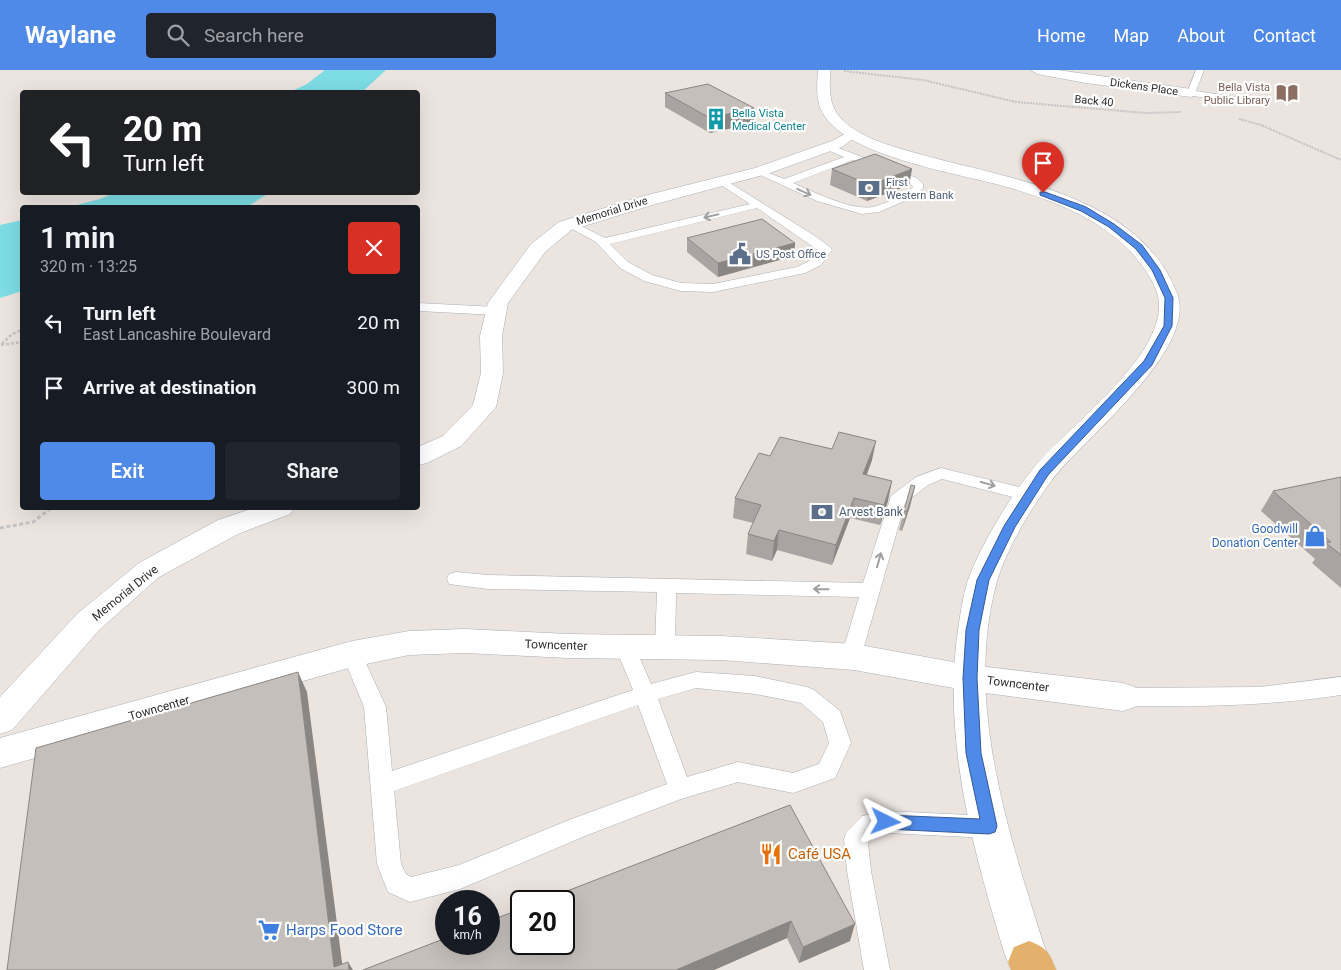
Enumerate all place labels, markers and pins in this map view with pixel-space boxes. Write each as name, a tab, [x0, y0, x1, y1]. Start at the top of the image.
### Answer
library icon: Bella Vista Public Library	[1274, 80, 1300, 106]
place label: Bella Vista Public Library	[1204, 81, 1271, 107]
building icon: Bella Vista Medical Center	[703, 106, 729, 132]
place label: Bella Vista Medical Center	[732, 107, 806, 133]
pin	[1022, 142, 1064, 193]
bank icon: First Western Bank	[856, 175, 882, 201]
place label: First Western Bank	[886, 176, 954, 202]
public building icon: US Post Office	[727, 241, 753, 267]
place label: US Post Office	[756, 248, 826, 261]
bank icon: Arvest Bank	[809, 499, 835, 525]
place label: Arvest Bank	[839, 505, 904, 519]
place label: Goodwill Donation Center	[1212, 522, 1298, 550]
shop icon: Goodwill Donation Center	[1302, 523, 1328, 549]
restaurant icon: Café USA	[758, 841, 784, 867]
place label: Café USA	[788, 845, 851, 863]
supermarket icon: Harps Food Store	[256, 917, 282, 943]
place label: Harps Food Store	[286, 921, 402, 939]

